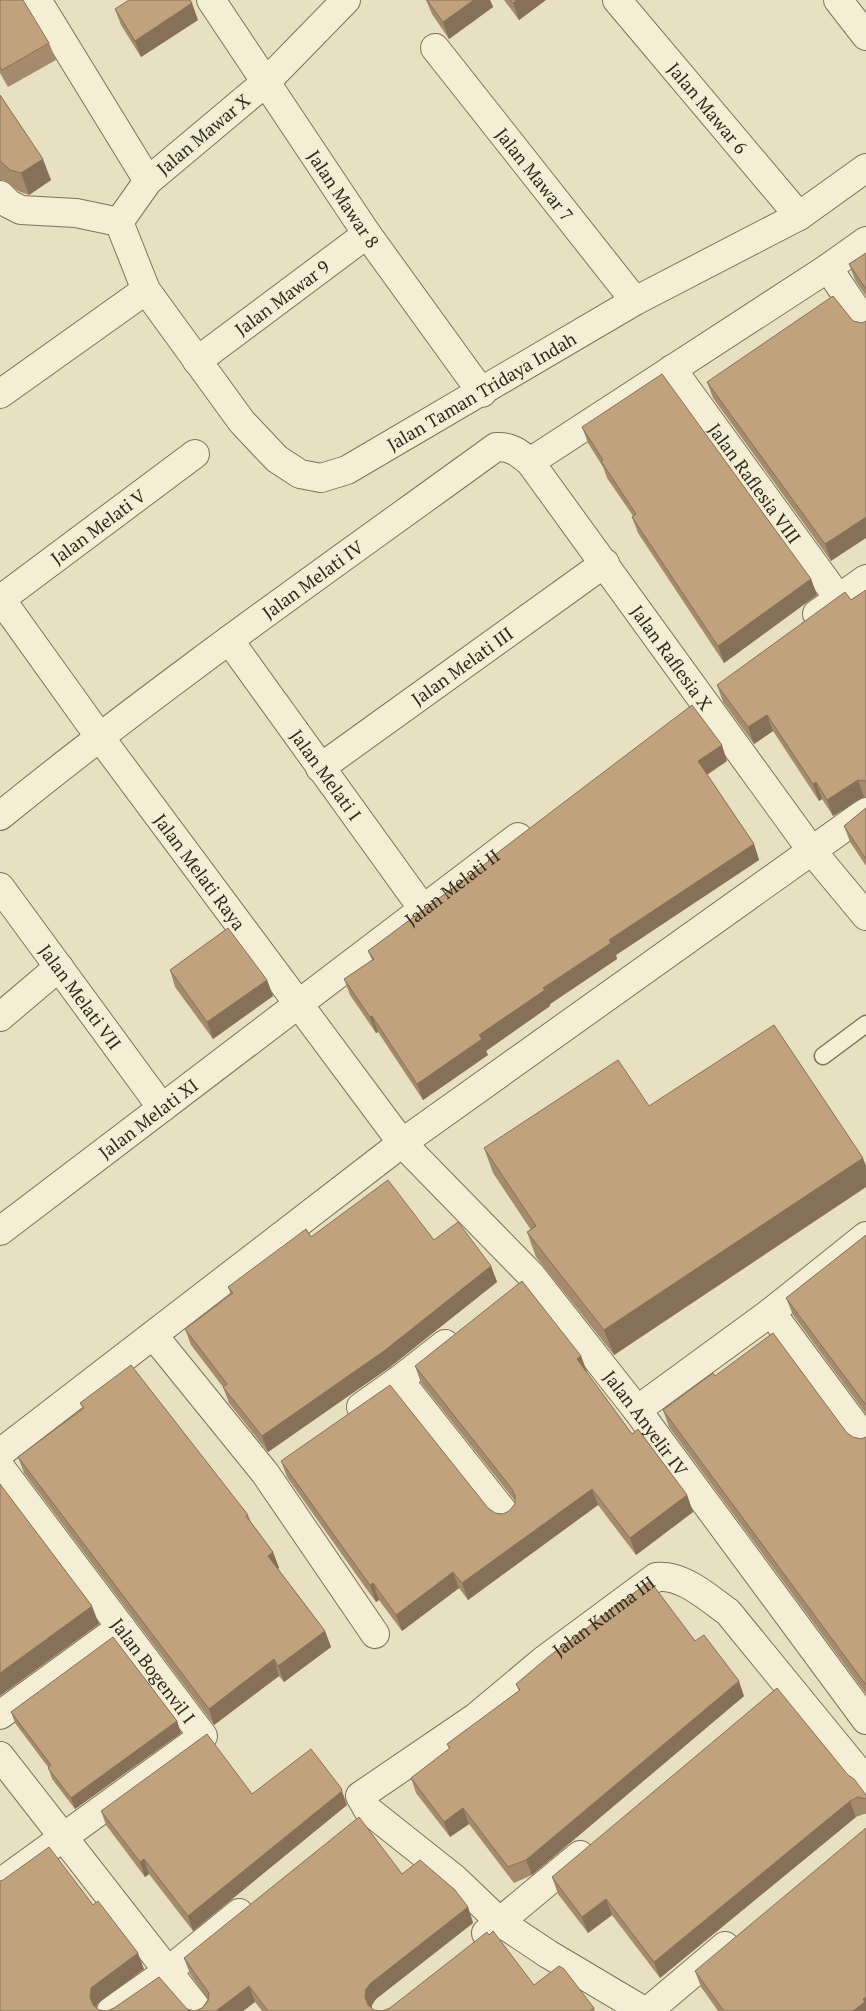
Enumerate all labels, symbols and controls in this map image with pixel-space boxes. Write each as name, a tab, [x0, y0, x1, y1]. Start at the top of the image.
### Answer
street label: Jalan Mawar 6	[662, 57, 754, 159]
street label: Jalan Mawar X	[151, 88, 255, 180]
street label: Jalan Mawar 7	[491, 123, 579, 226]
street label: Jalan Mawar 8	[302, 145, 385, 252]
street label: Jalan Mawar 9	[230, 254, 334, 341]
street label: Jalan Taman Tridaya Indah	[382, 326, 581, 456]
street label: Jalan Raflesia VIII	[703, 418, 807, 548]
street label: Jalan Melati V	[46, 483, 151, 570]
street label: Jalan Melati IV	[257, 534, 368, 624]
street label: Jalan Raflesia X	[626, 600, 718, 715]
street label: Jalan Melati III	[407, 621, 518, 710]
street label: Jalan Melati I	[285, 724, 367, 825]
street label: Jalan Melati Raya	[149, 809, 251, 935]
street label: Jalan Melati II	[400, 843, 504, 931]
street label: Jalan Melati VII	[34, 939, 127, 1054]
street label: Jalan Melati XI	[93, 1073, 203, 1164]
street label: Jalan Anyelir IV	[598, 1365, 694, 1481]
street label: Jalan Kurma III	[548, 1570, 660, 1662]
street label: Jalan Bogenvil I	[106, 1613, 201, 1728]

